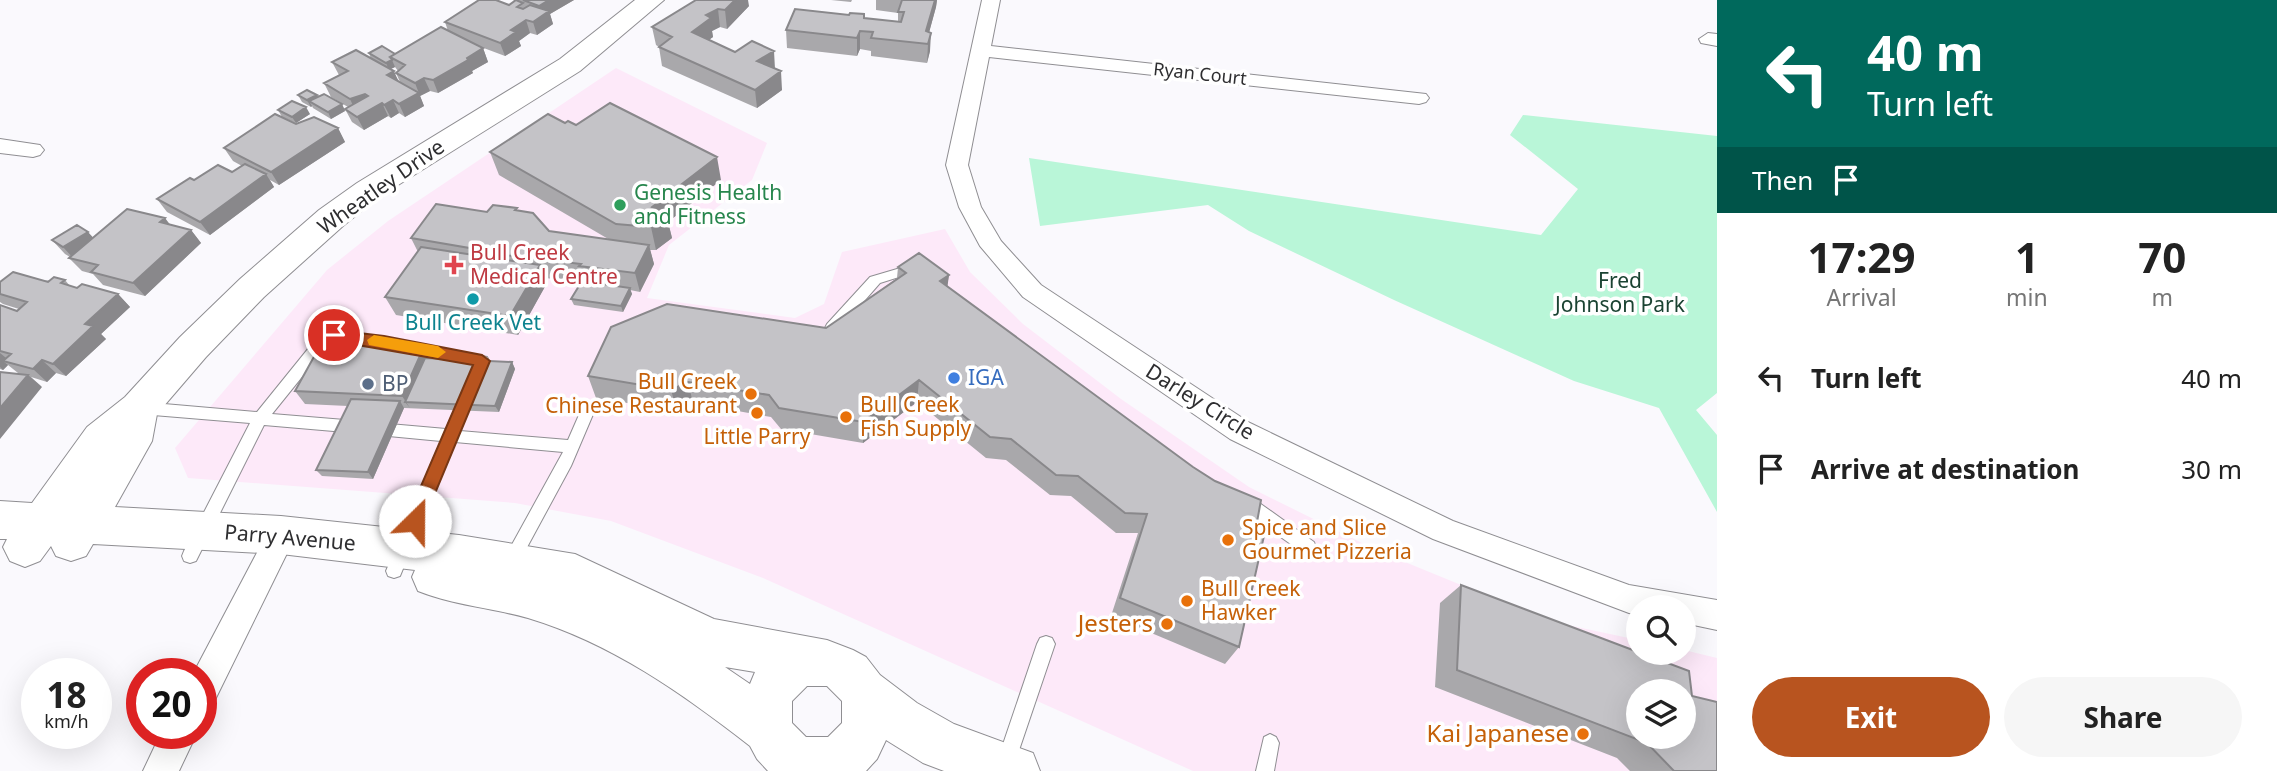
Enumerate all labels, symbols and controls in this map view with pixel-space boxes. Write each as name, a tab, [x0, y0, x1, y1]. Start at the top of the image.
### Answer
text: 40 m	[1867, 19, 1984, 85]
icon: left	[1752, 28, 1843, 119]
street label: Ryan Court	[1152, 56, 1248, 90]
text: Turn left	[1867, 82, 1993, 125]
street label: Wheatley Drive	[312, 132, 449, 240]
icon: arrive	[1827, 161, 1865, 199]
text: Then	[1752, 162, 1813, 198]
place label: Genesis Health and Fitness	[634, 178, 782, 230]
marker: Genesis Health and Fitness	[612, 197, 628, 213]
text: 17:29	[1808, 228, 1916, 285]
text: 1	[2015, 228, 2039, 285]
text: 70	[2138, 228, 2186, 285]
place label: Bull Creek Medical Centre	[470, 238, 618, 290]
marker: Bull Creek Medical Centre	[444, 255, 464, 275]
park label: Fred Johnson Park	[1553, 266, 1686, 318]
text: Arrival	[1826, 281, 1897, 313]
text: min	[2006, 281, 2048, 313]
text: m	[2152, 281, 2173, 313]
marker: Bull Creek Vet	[465, 291, 481, 307]
pin	[304, 305, 364, 365]
place label: Bull Creek Vet	[405, 308, 542, 336]
icon: arrive	[315, 316, 353, 354]
street label: Darley Circle	[1141, 357, 1260, 446]
icon: left	[1752, 359, 1790, 397]
text: Turn left	[1811, 360, 1922, 396]
text: 40 m	[2181, 360, 2242, 396]
place label: IGA	[968, 363, 1004, 391]
place label: Bull Creek Chinese Restaurant	[545, 367, 738, 419]
place label: BP	[382, 369, 408, 397]
marker: IGA	[946, 370, 962, 386]
marker: BP	[360, 376, 376, 392]
marker: Bull Creek Chinese Restaurant	[743, 386, 759, 402]
place label: Bull Creek Fish Supply	[860, 390, 972, 442]
marker: Little Parry	[749, 405, 765, 421]
marker: Bull Creek Fish Supply	[838, 409, 854, 425]
place label: Little Parry	[704, 422, 811, 450]
icon: arrive	[1752, 450, 1790, 488]
text: Arrive at destination	[1811, 451, 2080, 487]
text: 30 m	[2181, 451, 2242, 487]
position arrow	[378, 484, 452, 558]
place label: Spice and Slice Gourmet Pizzeria	[1242, 513, 1412, 565]
street label: Parry Avenue	[223, 517, 357, 557]
marker: Spice and Slice Gourmet Pizzeria	[1220, 532, 1236, 548]
place label: Bull Creek Hawker	[1201, 574, 1301, 626]
marker: Bull Creek Hawker	[1179, 593, 1195, 609]
map controls	[1626, 595, 1696, 749]
button: search	[1626, 595, 1696, 665]
place label: Jesters	[1076, 606, 1153, 639]
marker: Jesters	[1159, 616, 1175, 632]
speed limit sign: 20	[126, 658, 217, 749]
text: 18	[46, 671, 87, 718]
button: Exit	[1752, 677, 1990, 757]
button: Share	[2004, 677, 2242, 757]
button: layers	[1626, 679, 1696, 749]
text: km/h	[44, 709, 89, 733]
place label: Kai Japanese	[1427, 716, 1569, 749]
marker: Kai Japanese	[1575, 726, 1591, 742]

